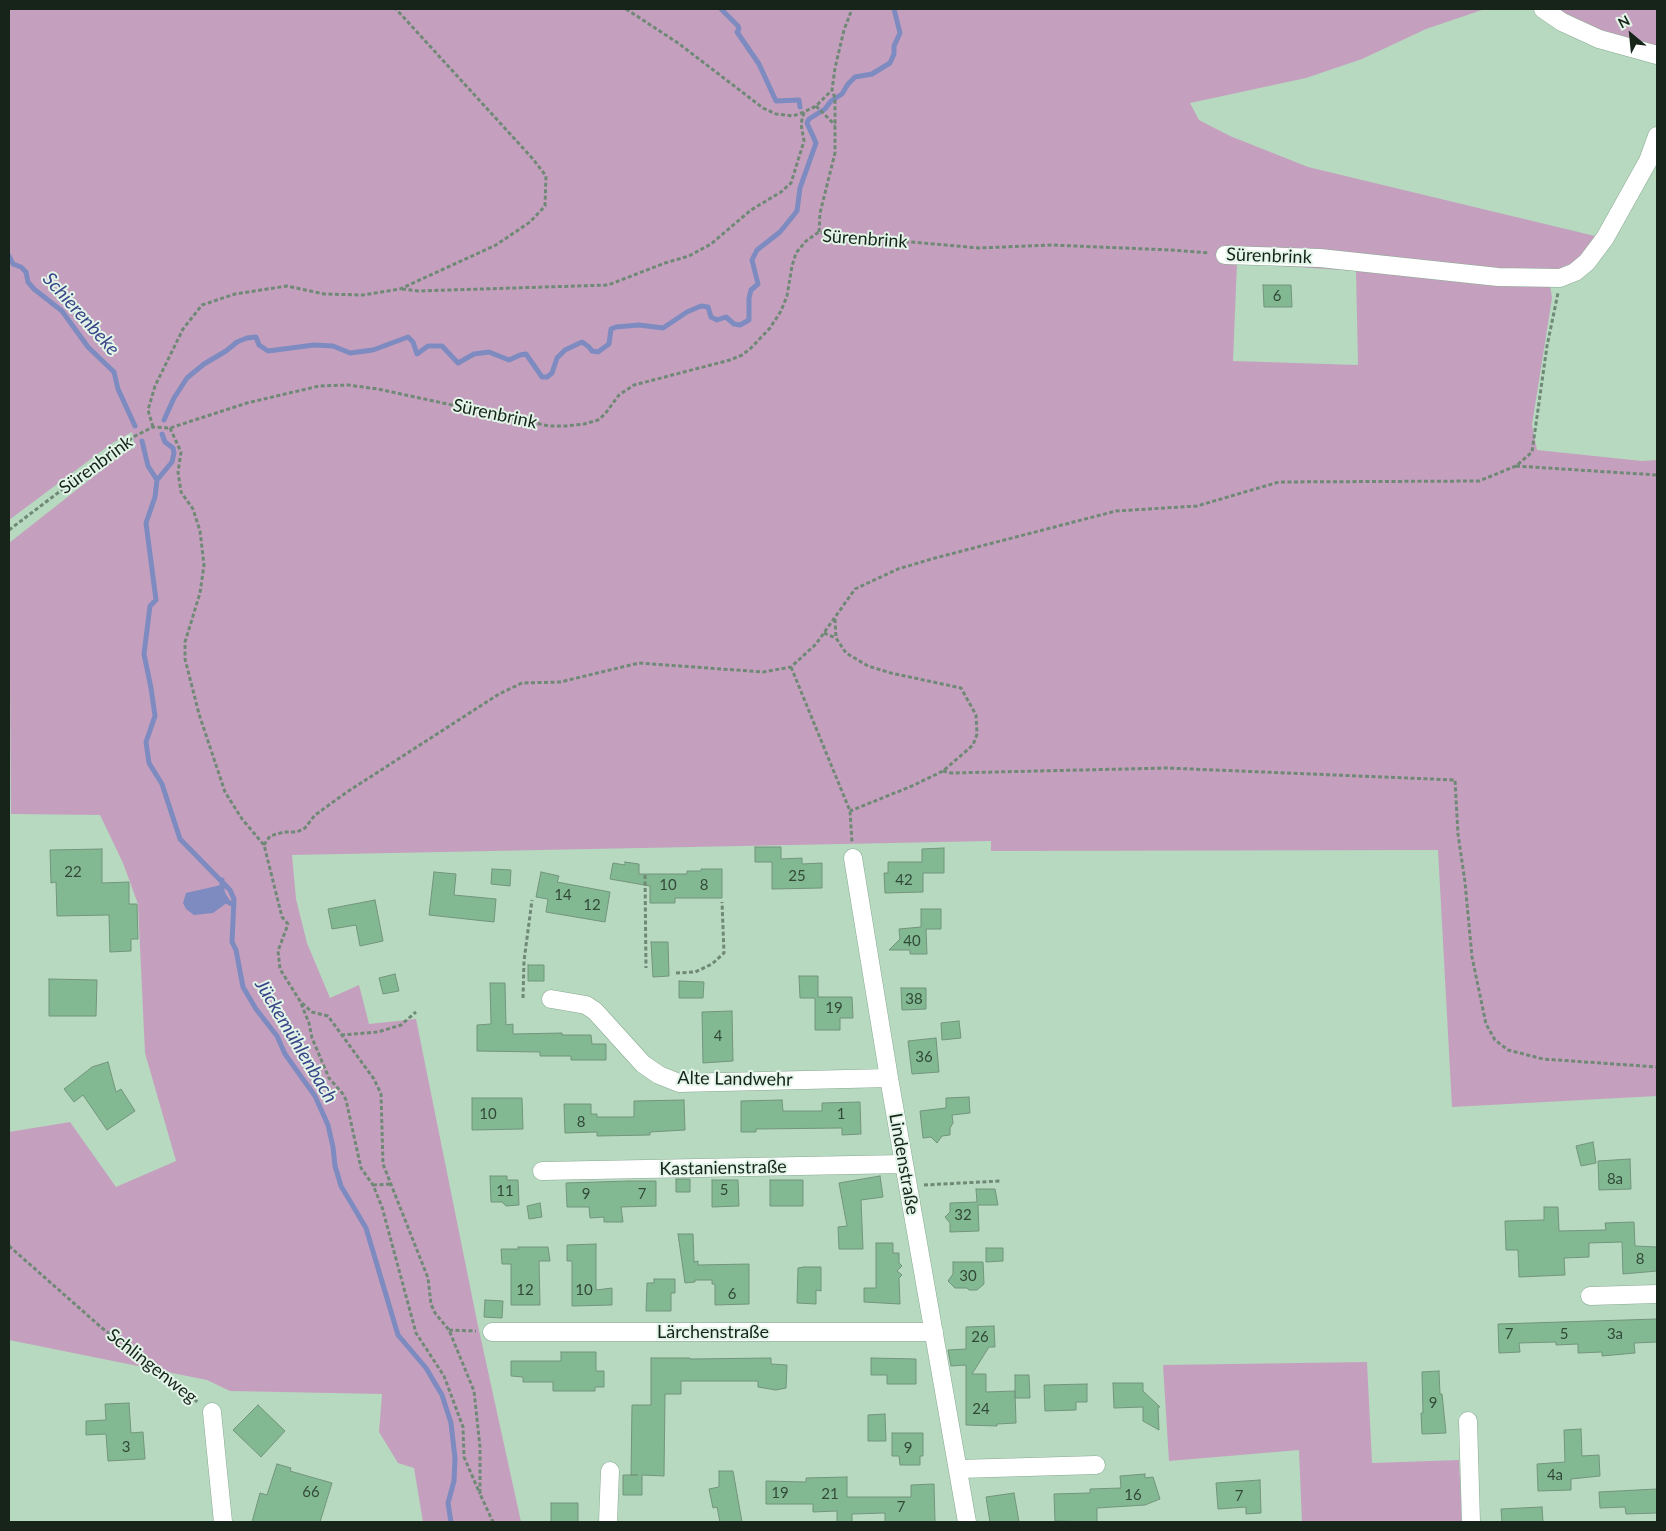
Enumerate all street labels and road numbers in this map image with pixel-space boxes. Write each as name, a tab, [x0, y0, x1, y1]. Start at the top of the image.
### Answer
street label: Sürenbrink	[822, 225, 908, 253]
street label: Sürenbrink	[1226, 244, 1312, 268]
street label: Sürenbrink	[451, 395, 539, 433]
street label: Sürenbrink	[55, 431, 137, 499]
street label: Alte Landwehr	[677, 1067, 793, 1091]
street label: Lindenstraße	[884, 1112, 924, 1216]
street label: Kastanienstraße	[659, 1156, 787, 1180]
street label: Lärchenstraße	[657, 1321, 769, 1343]
street label: Schlingenweg	[103, 1324, 201, 1408]

